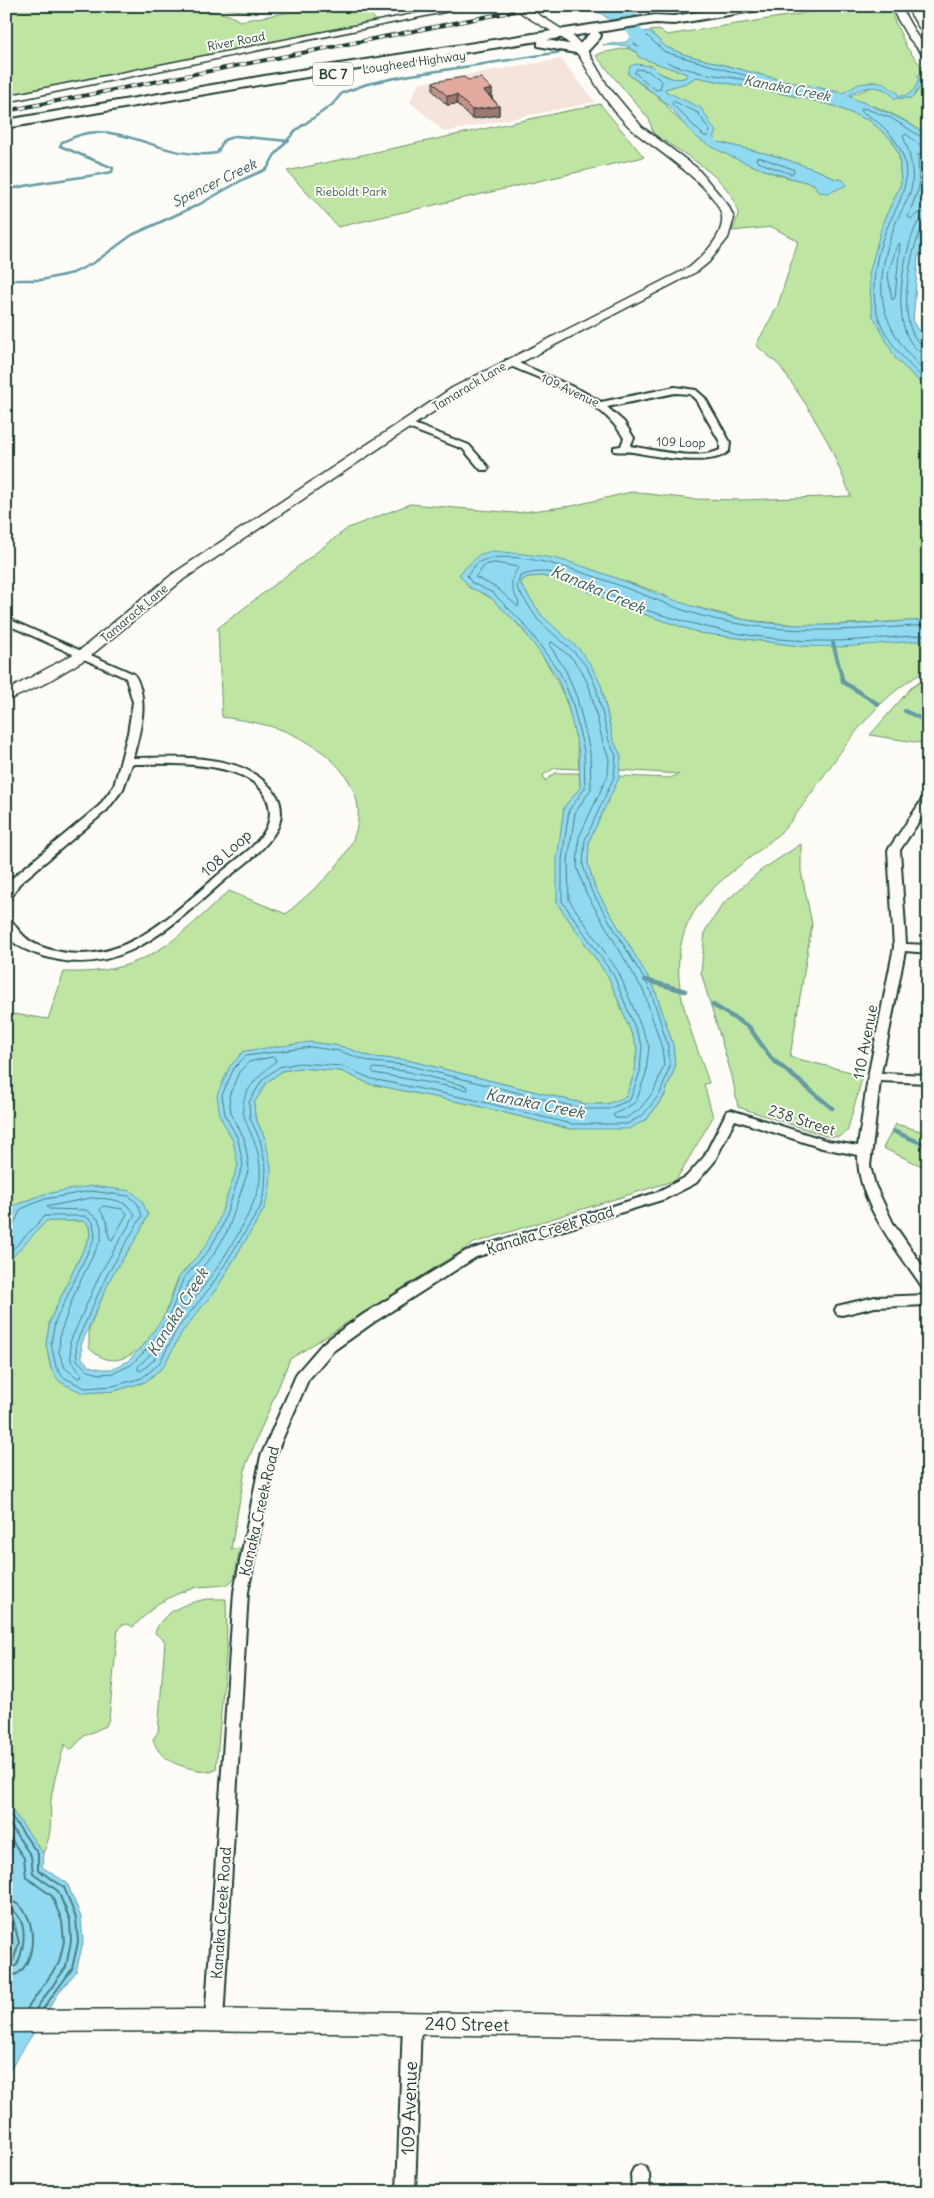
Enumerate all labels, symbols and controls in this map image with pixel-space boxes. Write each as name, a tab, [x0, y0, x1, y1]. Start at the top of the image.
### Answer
street label: River Road	[206, 28, 266, 54]
street label: Lougheed Highway	[361, 47, 467, 77]
road number: BC 7	[313, 62, 353, 86]
water label: Kanaka Creek	[742, 71, 833, 105]
water label: Spencer Creek	[169, 154, 260, 211]
park label: Rieboldt Park	[315, 184, 387, 199]
street label: Tamarack Lane	[430, 358, 508, 414]
street label: 109 Avenue	[538, 370, 602, 410]
street label: 109 Loop	[656, 434, 706, 450]
water label: Kanaka Creek	[548, 560, 650, 618]
street label: Tamarack Lane	[97, 581, 171, 645]
street label: 108 Loop	[197, 825, 255, 881]
street label: 110 Avenue	[848, 1003, 882, 1081]
water label: Kanaka Creek	[484, 1084, 588, 1123]
street label: 238 Street	[766, 1100, 838, 1140]
street label: Kanaka Creek Road	[484, 1201, 616, 1258]
water label: Kanaka Creek	[142, 1263, 213, 1360]
street label: Kanaka Creek Road	[235, 1444, 283, 1578]
street label: Kanaka Creek Road	[207, 1846, 235, 1980]
street label: 240 Street	[425, 2012, 509, 2036]
street label: 109 Avenue	[396, 2061, 422, 2155]

